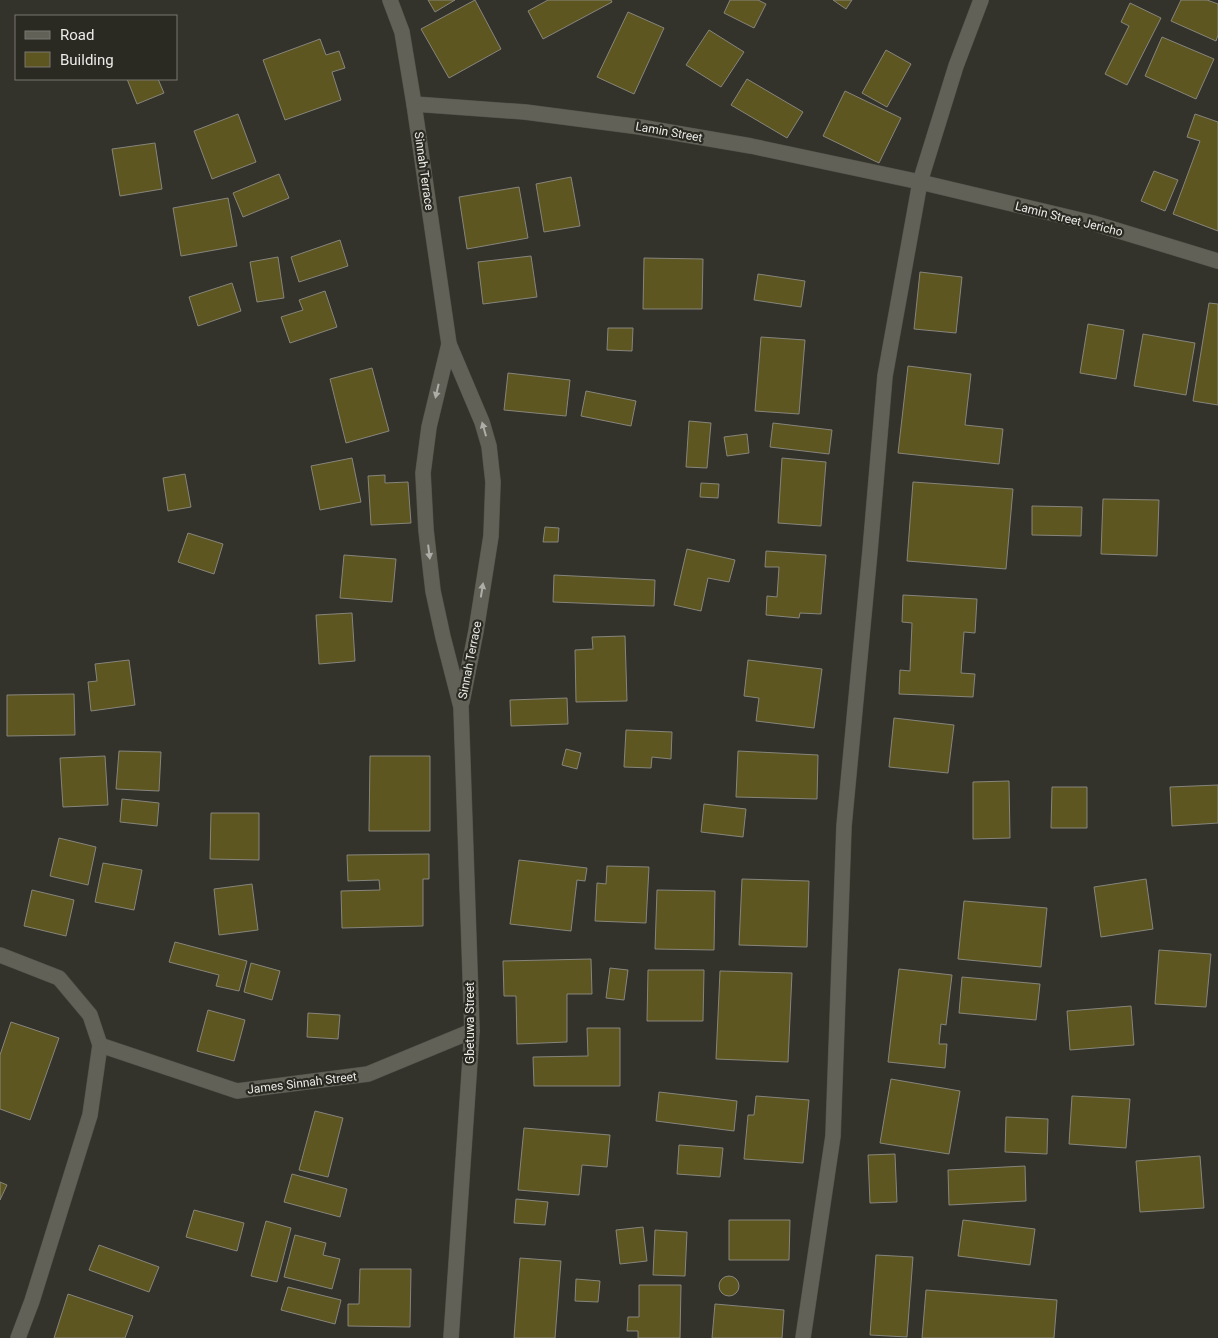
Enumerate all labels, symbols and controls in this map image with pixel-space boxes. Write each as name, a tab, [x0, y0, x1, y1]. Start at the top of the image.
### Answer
legend	[15, 15, 178, 80]
text: Road	[60, 26, 94, 44]
text: Building	[60, 51, 114, 69]
street label: Lamin Street	[634, 119, 704, 145]
street label: Sinnah Terrace	[412, 131, 436, 211]
street label: Lamin Street Jericho	[1014, 199, 1124, 239]
one-way arrow	[433, 384, 441, 400]
one-way arrow	[480, 421, 488, 436]
one-way arrow	[425, 545, 433, 561]
one-way arrow	[478, 581, 486, 597]
street label: Sinnah Terrace	[456, 620, 484, 700]
street label: Gbetuwa Street	[463, 982, 477, 1064]
street label: James Sinnah Street	[246, 1069, 358, 1097]

